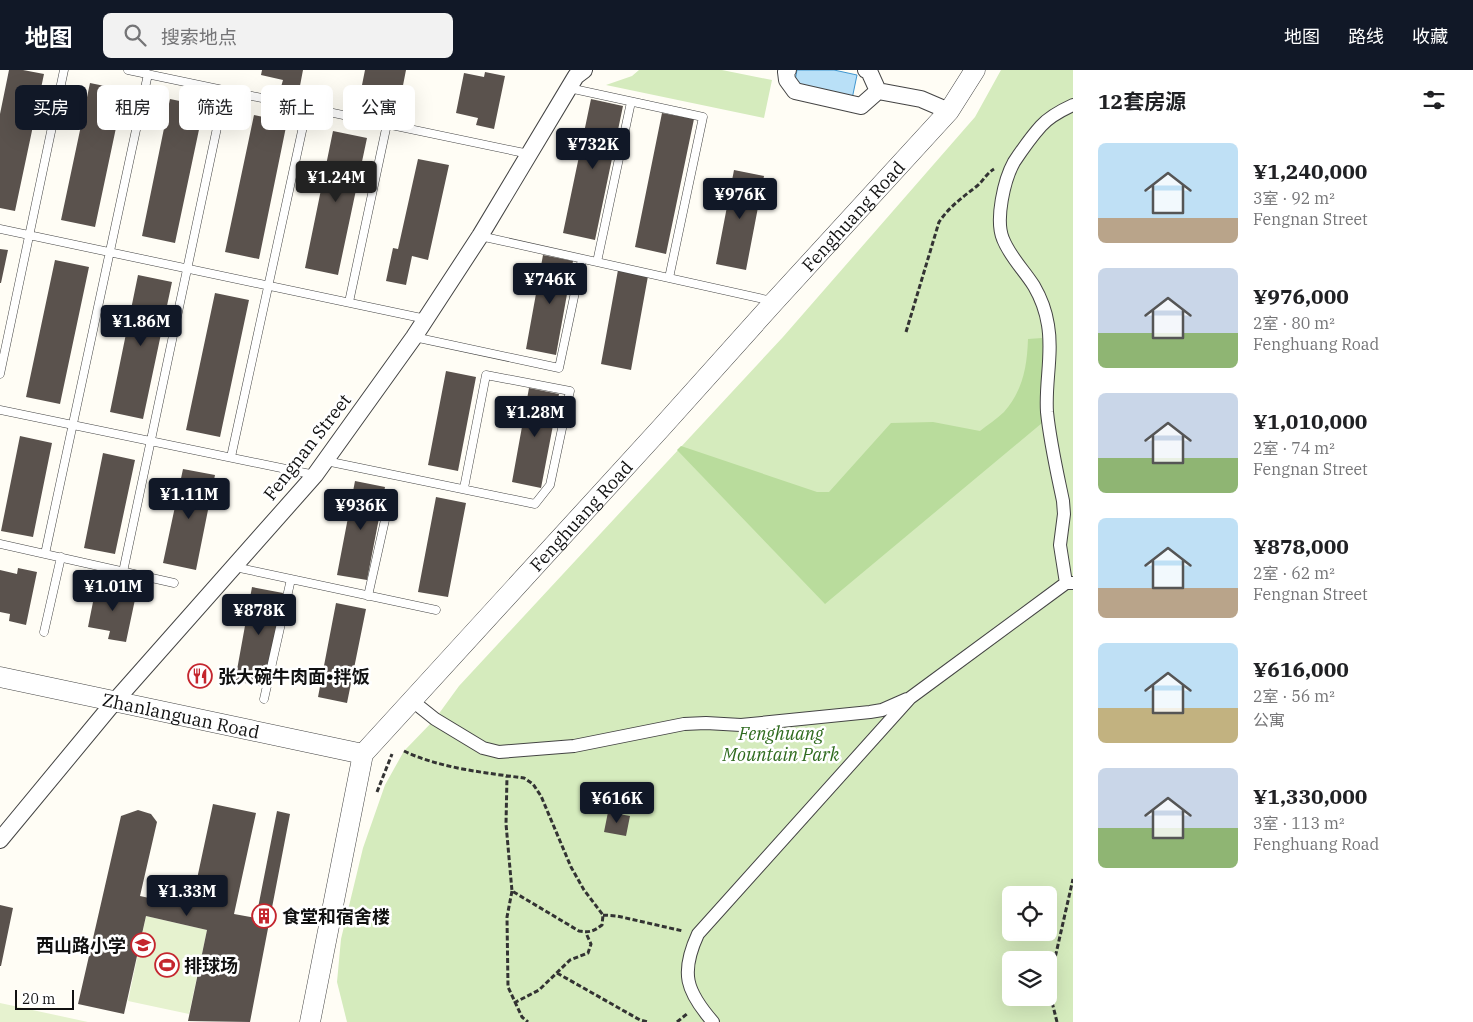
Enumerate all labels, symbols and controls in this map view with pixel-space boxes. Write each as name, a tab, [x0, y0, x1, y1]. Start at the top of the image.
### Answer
search box	[103, 13, 453, 58]
text: 地图	[25, 21, 73, 53]
icon: search	[121, 21, 149, 49]
text: 搜索地点	[161, 25, 237, 49]
text: 地图	[1284, 25, 1320, 48]
text: 路线	[1348, 25, 1384, 48]
text: 收藏	[1412, 25, 1448, 48]
chip: 买房	[15, 85, 87, 130]
chip: 租房	[97, 85, 169, 130]
chip: 筛选	[179, 85, 251, 130]
chip: 新上	[261, 85, 333, 130]
chip: 公寓	[343, 85, 415, 130]
icon: filters	[1420, 86, 1448, 114]
text: 12套房源	[1098, 87, 1186, 115]
pin: ¥732K	[558, 128, 628, 170]
text: ¥732K	[567, 134, 619, 154]
street label: Fenghuang Road	[796, 156, 910, 276]
text: ¥1,240,000	[1253, 157, 1367, 185]
pin: ¥1.24M	[295, 160, 377, 203]
icon: home	[1138, 163, 1198, 223]
text: ¥1.24M	[307, 167, 365, 187]
pin: ¥976K	[705, 178, 775, 220]
text: ¥976K	[714, 184, 766, 204]
text: 3室 · 92 m²	[1253, 188, 1335, 208]
text: Fengnan Street	[1253, 209, 1368, 229]
pin: ¥746K	[515, 262, 585, 305]
text: ¥746K	[524, 269, 576, 289]
text: ¥976,000	[1253, 282, 1349, 310]
icon: home	[1138, 288, 1198, 348]
pin: ¥1.86M	[100, 304, 182, 347]
text: ¥1.86M	[112, 311, 170, 331]
text: 2室 · 80 m²	[1253, 313, 1335, 333]
text: Fenghuang Road	[1253, 334, 1379, 354]
street label: Fengnan Street	[258, 389, 356, 505]
pin: ¥1.28M	[494, 396, 576, 438]
text: ¥1.28M	[506, 402, 564, 422]
text: ¥1,010,000	[1253, 407, 1367, 435]
icon: home	[1138, 413, 1198, 473]
text: 2室 · 74 m²	[1253, 438, 1335, 458]
street label: Fenghuang Road	[524, 455, 637, 576]
text: Fengnan Street	[1253, 459, 1368, 479]
pin: ¥1.11M	[148, 478, 230, 520]
text: ¥1.11M	[160, 484, 218, 504]
pin: ¥936K	[326, 488, 396, 531]
text: ¥936K	[335, 495, 387, 515]
text: ¥878,000	[1253, 532, 1349, 560]
icon: home	[1138, 538, 1198, 598]
text: 2室 · 62 m²	[1253, 563, 1335, 583]
pin: ¥1.01M	[72, 570, 154, 612]
text: ¥1.01M	[84, 576, 142, 596]
text: Fengnan Street	[1253, 584, 1368, 604]
pin: ¥878K	[224, 594, 294, 636]
text: ¥878K	[233, 600, 285, 620]
text: ¥616,000	[1253, 655, 1349, 683]
restaurant icon: 张大碗牛肉面•拌饭	[187, 663, 213, 689]
icon: home	[1138, 663, 1198, 723]
place label: 张大碗牛肉面•拌饭	[218, 665, 370, 688]
text: 2室 · 56 m²	[1253, 686, 1335, 706]
street label: Zhanlanguan Road	[100, 688, 262, 743]
text: 公寓	[1253, 710, 1285, 730]
park label: Fenghuang Mountain Park	[722, 722, 840, 766]
pin: ¥616K	[582, 782, 652, 824]
text: ¥1,330,000	[1253, 782, 1367, 810]
text: ¥616K	[591, 788, 643, 808]
icon: home	[1138, 788, 1198, 848]
text: 3室 · 113 m²	[1253, 813, 1345, 833]
text: Fenghuang Road	[1253, 834, 1379, 854]
pin: ¥1.33M	[146, 874, 228, 917]
text: ¥1.33M	[158, 881, 216, 901]
map controls	[1002, 886, 1057, 1006]
button: locate	[1002, 886, 1057, 941]
building icon: 食堂和宿舍楼	[251, 903, 277, 929]
place label: 食堂和宿舍楼	[282, 905, 390, 928]
school or university icon: 西山路小学	[130, 932, 156, 958]
place label: 西山路小学	[36, 934, 126, 957]
button: layers	[1002, 951, 1057, 1006]
sports icon: 排球场	[154, 952, 180, 978]
place label: 排球场	[184, 954, 238, 977]
scale bar	[15, 987, 74, 1010]
text: 20 m	[22, 990, 55, 1008]

